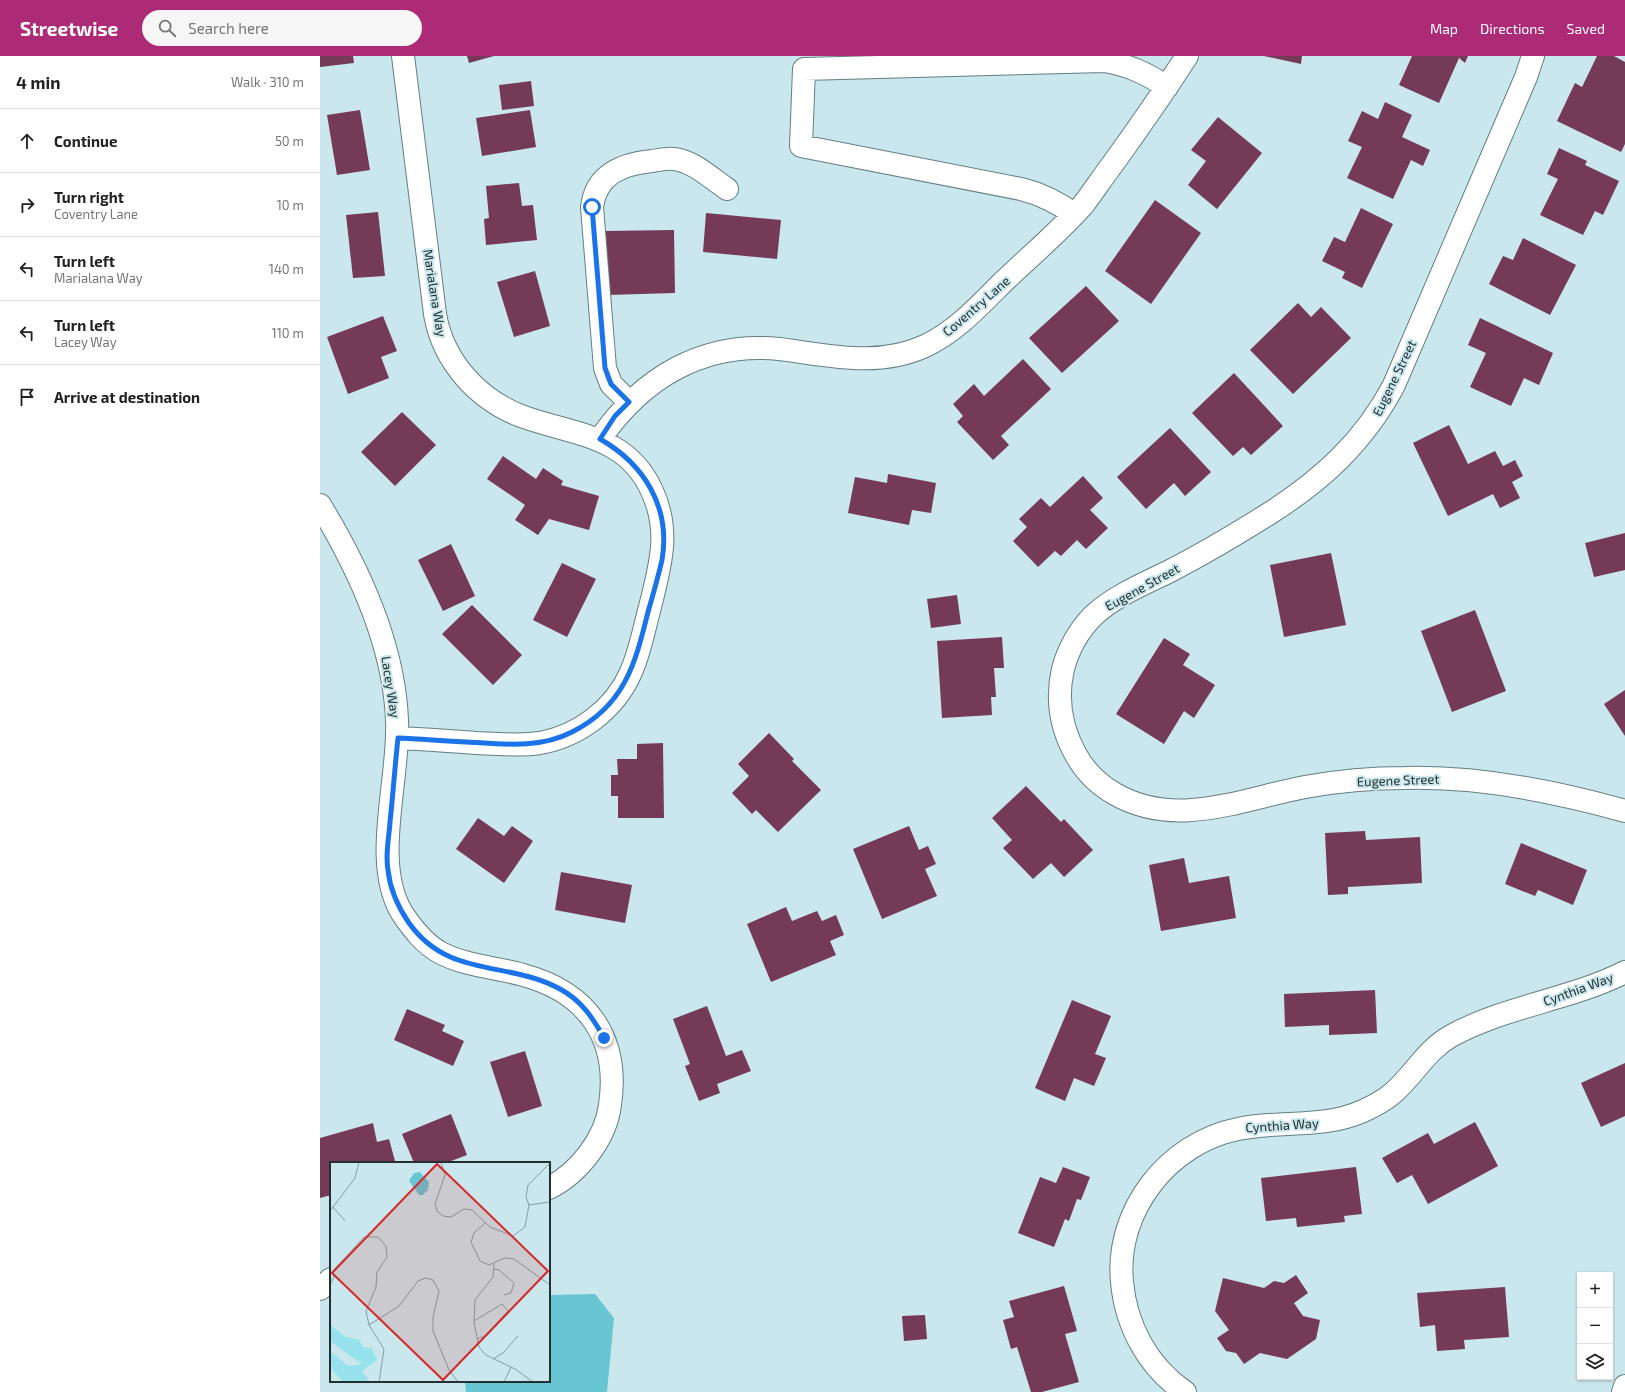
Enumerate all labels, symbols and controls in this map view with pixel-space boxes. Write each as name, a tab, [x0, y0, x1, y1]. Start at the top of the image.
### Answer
search box	[142, 10, 422, 46]
text: Streetwise	[20, 17, 118, 40]
icon: search	[156, 17, 178, 39]
text: Search here	[188, 19, 269, 37]
text: Map	[1430, 20, 1458, 37]
text: Directions	[1480, 20, 1545, 37]
text: Saved	[1567, 20, 1605, 37]
text: 4 min	[16, 72, 60, 92]
text: Walk · 310 m	[231, 74, 304, 90]
icon: ahead	[16, 130, 38, 152]
text: Continue	[54, 132, 117, 150]
text: 50 m	[275, 133, 304, 149]
text: Turn right	[54, 188, 124, 206]
icon: right	[16, 194, 38, 216]
text: 10 m	[277, 197, 304, 213]
route start	[583, 198, 601, 216]
text: Coventry Lane	[54, 206, 138, 222]
street label: Marialana Way	[420, 248, 450, 338]
text: Turn left	[54, 252, 115, 270]
icon: left	[16, 258, 38, 280]
text: 140 m	[269, 261, 304, 277]
text: Marialana Way	[54, 270, 143, 286]
street label: Coventry Lane	[939, 272, 1013, 340]
text: Turn left	[54, 316, 115, 334]
icon: left	[16, 322, 38, 344]
text: 110 m	[272, 325, 304, 341]
text: Lacey Way	[54, 334, 117, 350]
street label: Eugene Street	[1369, 337, 1419, 419]
icon: arrive	[16, 386, 38, 408]
text: Arrive at destination	[54, 388, 200, 406]
street label: Eugene Street	[1102, 560, 1182, 614]
street label: Lacey Way	[378, 655, 404, 719]
street label: Eugene Street	[1357, 771, 1440, 789]
street label: Cynthia Way	[1541, 969, 1615, 1009]
route end	[595, 1029, 613, 1047]
street label: Cynthia Way	[1245, 1114, 1319, 1136]
inset map	[330, 1162, 550, 1382]
map controls	[1577, 1272, 1613, 1380]
button: +	[1577, 1272, 1613, 1308]
button: −	[1577, 1308, 1613, 1344]
button: layers	[1577, 1344, 1613, 1380]

